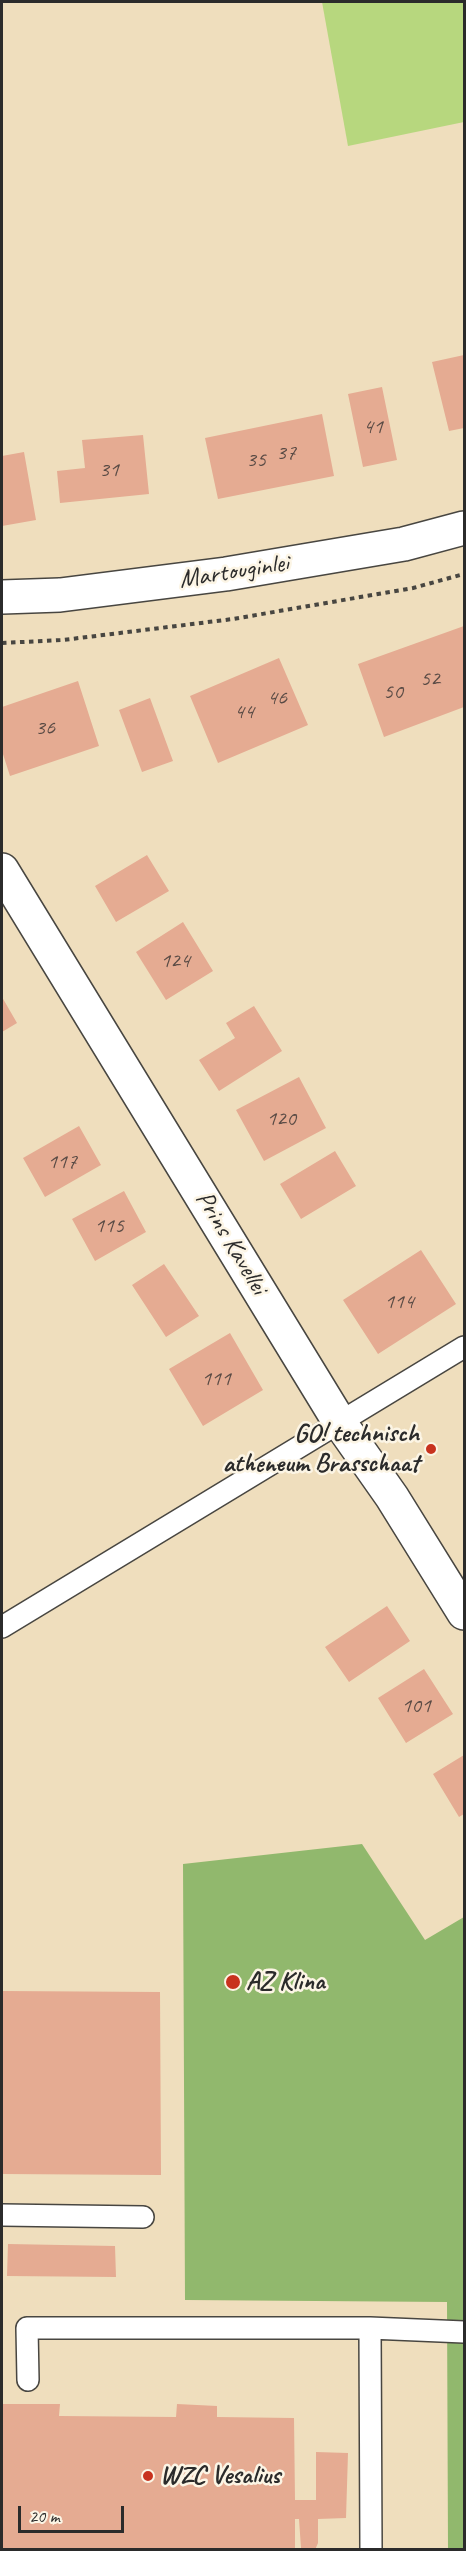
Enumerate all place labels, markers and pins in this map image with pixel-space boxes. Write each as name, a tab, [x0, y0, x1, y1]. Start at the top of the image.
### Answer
place label: GO! technisch atheneum Brasschaat	[222, 1418, 419, 1480]
marker: GO! technisch atheneum Brasschaat	[424, 1442, 438, 1456]
place label: AZ Klina	[246, 1966, 325, 1998]
marker: AZ Klina	[224, 1973, 242, 1991]
place label: WZC Vesalius	[160, 2460, 280, 2492]
marker: WZC Vesalius	[141, 2469, 155, 2483]

